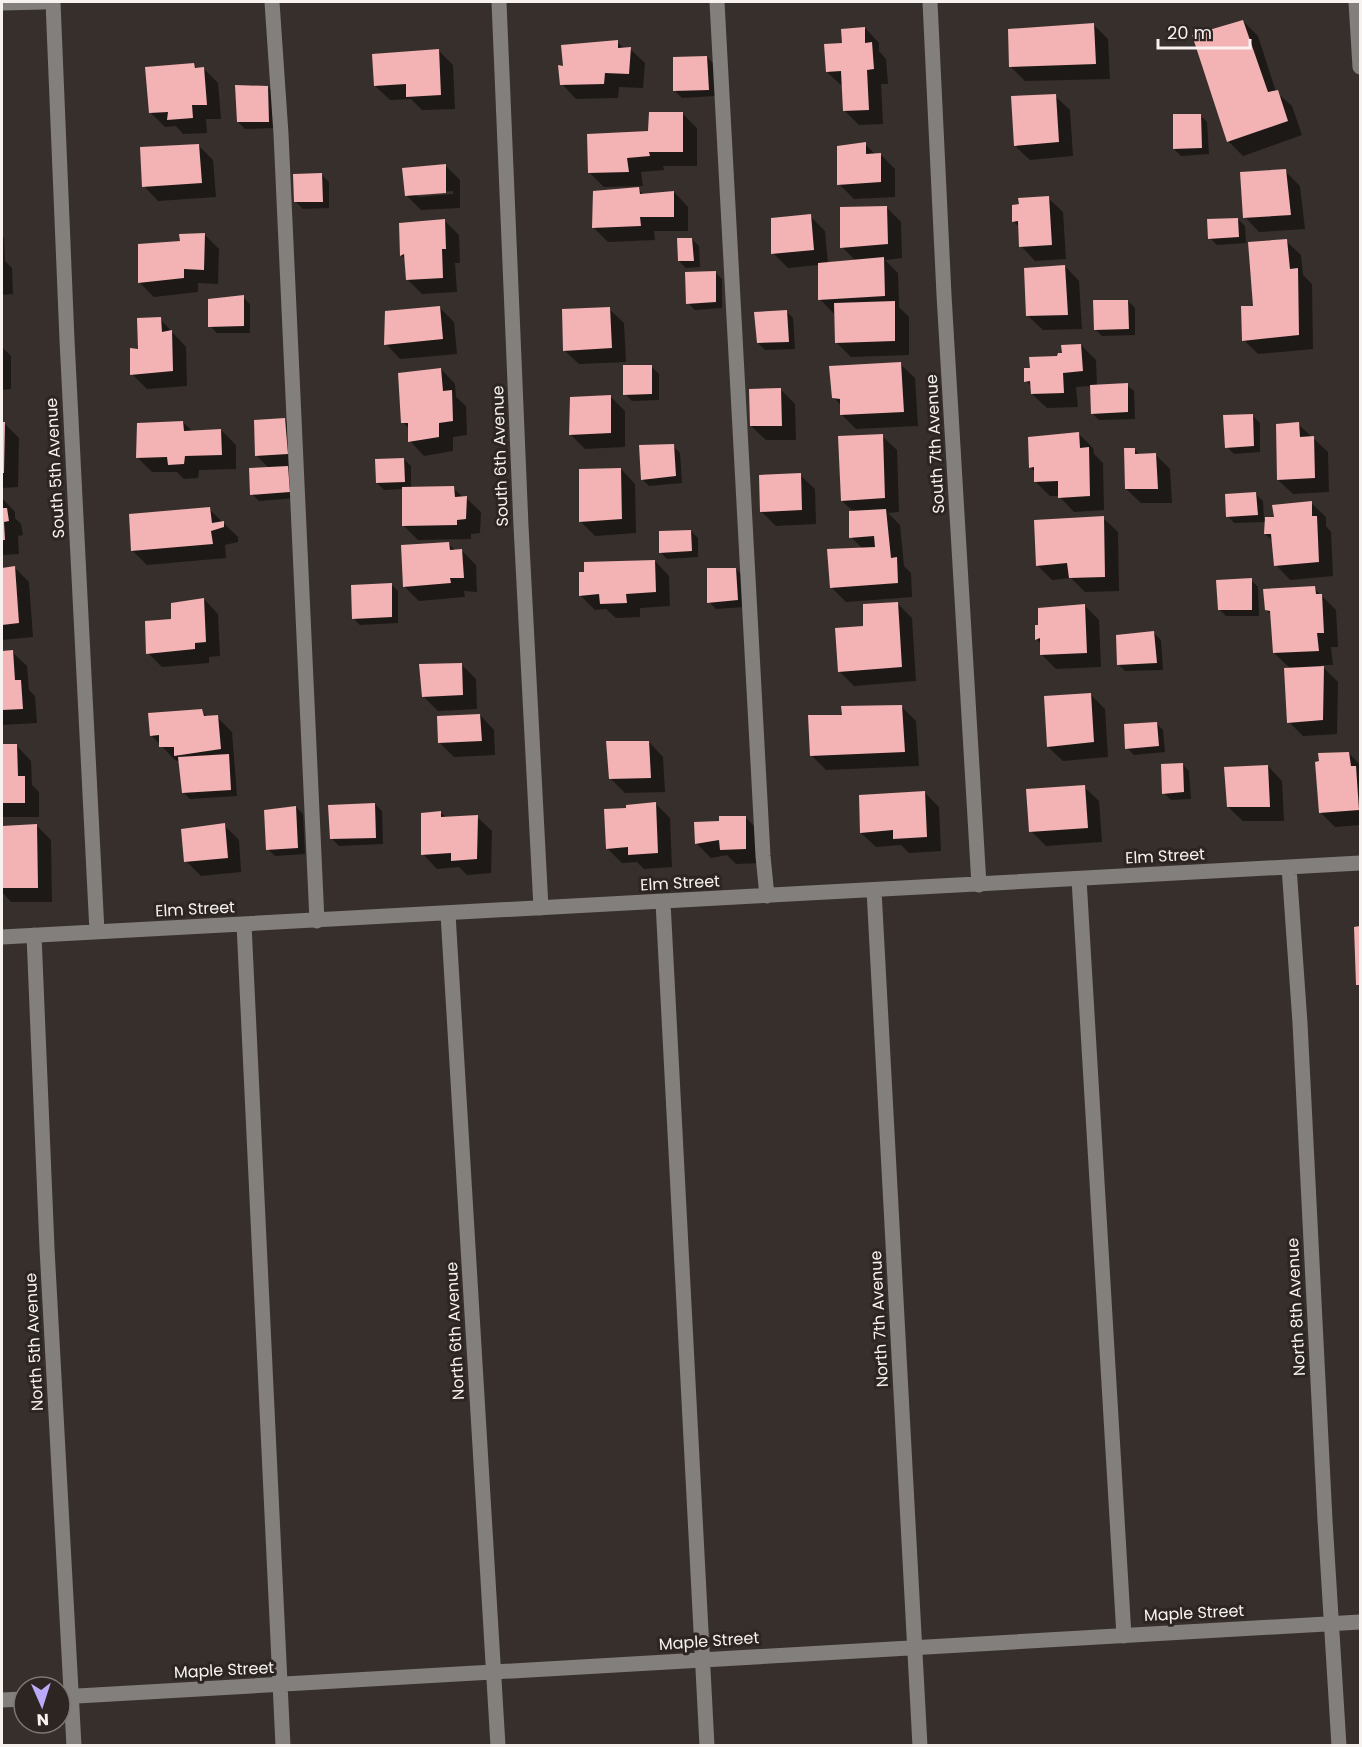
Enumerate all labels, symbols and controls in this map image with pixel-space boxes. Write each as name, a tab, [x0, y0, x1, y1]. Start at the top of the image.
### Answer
scale bar	[1158, 12, 1250, 50]
text: 20 m	[1167, 20, 1212, 45]
street label: South 7th Avenue	[920, 374, 950, 514]
street label: South 6th Avenue	[486, 385, 514, 527]
street label: South 5th Avenue	[40, 397, 70, 539]
street label: Elm Street	[1125, 842, 1206, 870]
street label: Elm Street	[640, 869, 721, 897]
street label: Elm Street	[155, 895, 236, 923]
street label: North 8th Avenue	[1281, 1237, 1311, 1377]
street label: North 7th Avenue	[864, 1250, 894, 1388]
street label: North 6th Avenue	[440, 1261, 470, 1401]
street label: North 5th Avenue	[19, 1272, 49, 1412]
street label: Maple Street	[1143, 1599, 1245, 1627]
street label: Maple Street	[658, 1626, 760, 1656]
street label: Maple Street	[173, 1656, 275, 1684]
north arrow	[12, 1675, 72, 1735]
text: N	[36, 1708, 49, 1731]

